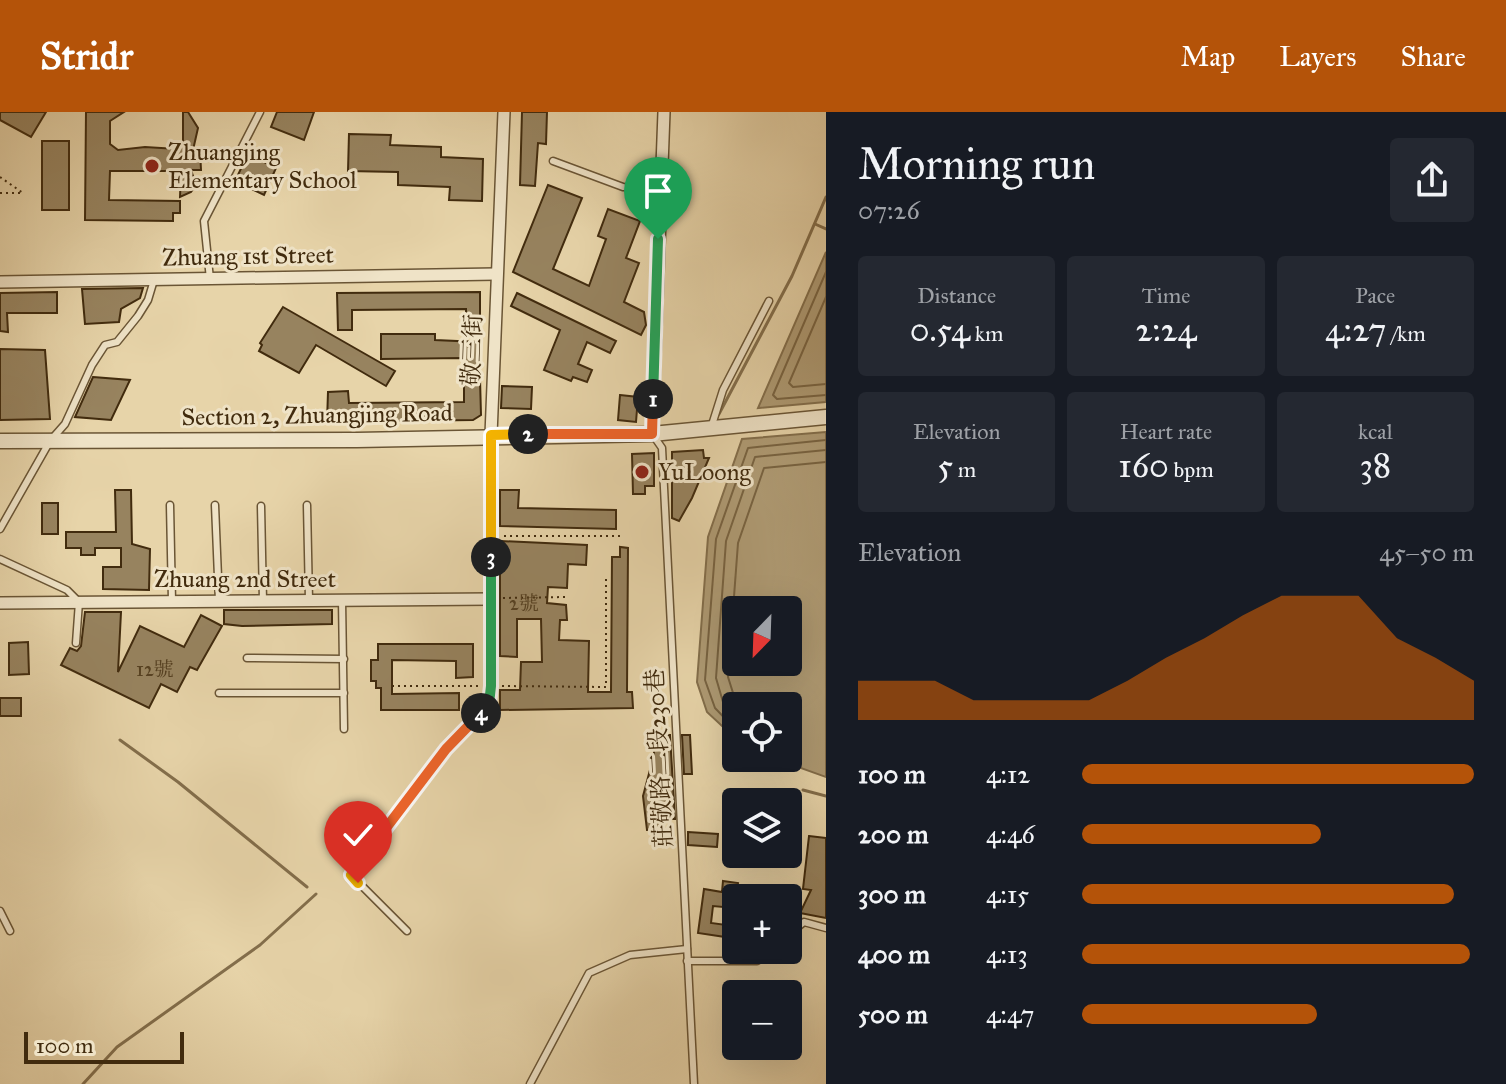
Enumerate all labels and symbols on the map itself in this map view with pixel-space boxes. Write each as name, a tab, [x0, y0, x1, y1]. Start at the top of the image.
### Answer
place label: Zhuangjing Elementary School	[168, 137, 357, 195]
marker: Zhuangjing Elementary School	[143, 157, 161, 175]
pin	[624, 157, 692, 239]
street label: Zhuang 1st Street	[162, 239, 335, 272]
street label: 敬三街	[456, 313, 488, 387]
pin: 1	[633, 379, 673, 419]
street label: Section 2, Zhuangjing Road	[181, 398, 453, 432]
pin: 2	[508, 414, 548, 454]
place label: YuLoong	[658, 457, 752, 487]
marker: YuLoong	[633, 463, 651, 481]
pin: 3	[471, 537, 511, 577]
street label: Zhuang 2nd Street	[154, 564, 337, 594]
house number: 2號	[509, 591, 539, 615]
north arrow	[722, 596, 802, 676]
house number: 12號	[136, 657, 174, 681]
street label: 莊敬路二段230巷	[639, 668, 679, 848]
pin: 4	[461, 693, 501, 733]
pin	[324, 801, 392, 883]
scale bar	[24, 1028, 184, 1064]

